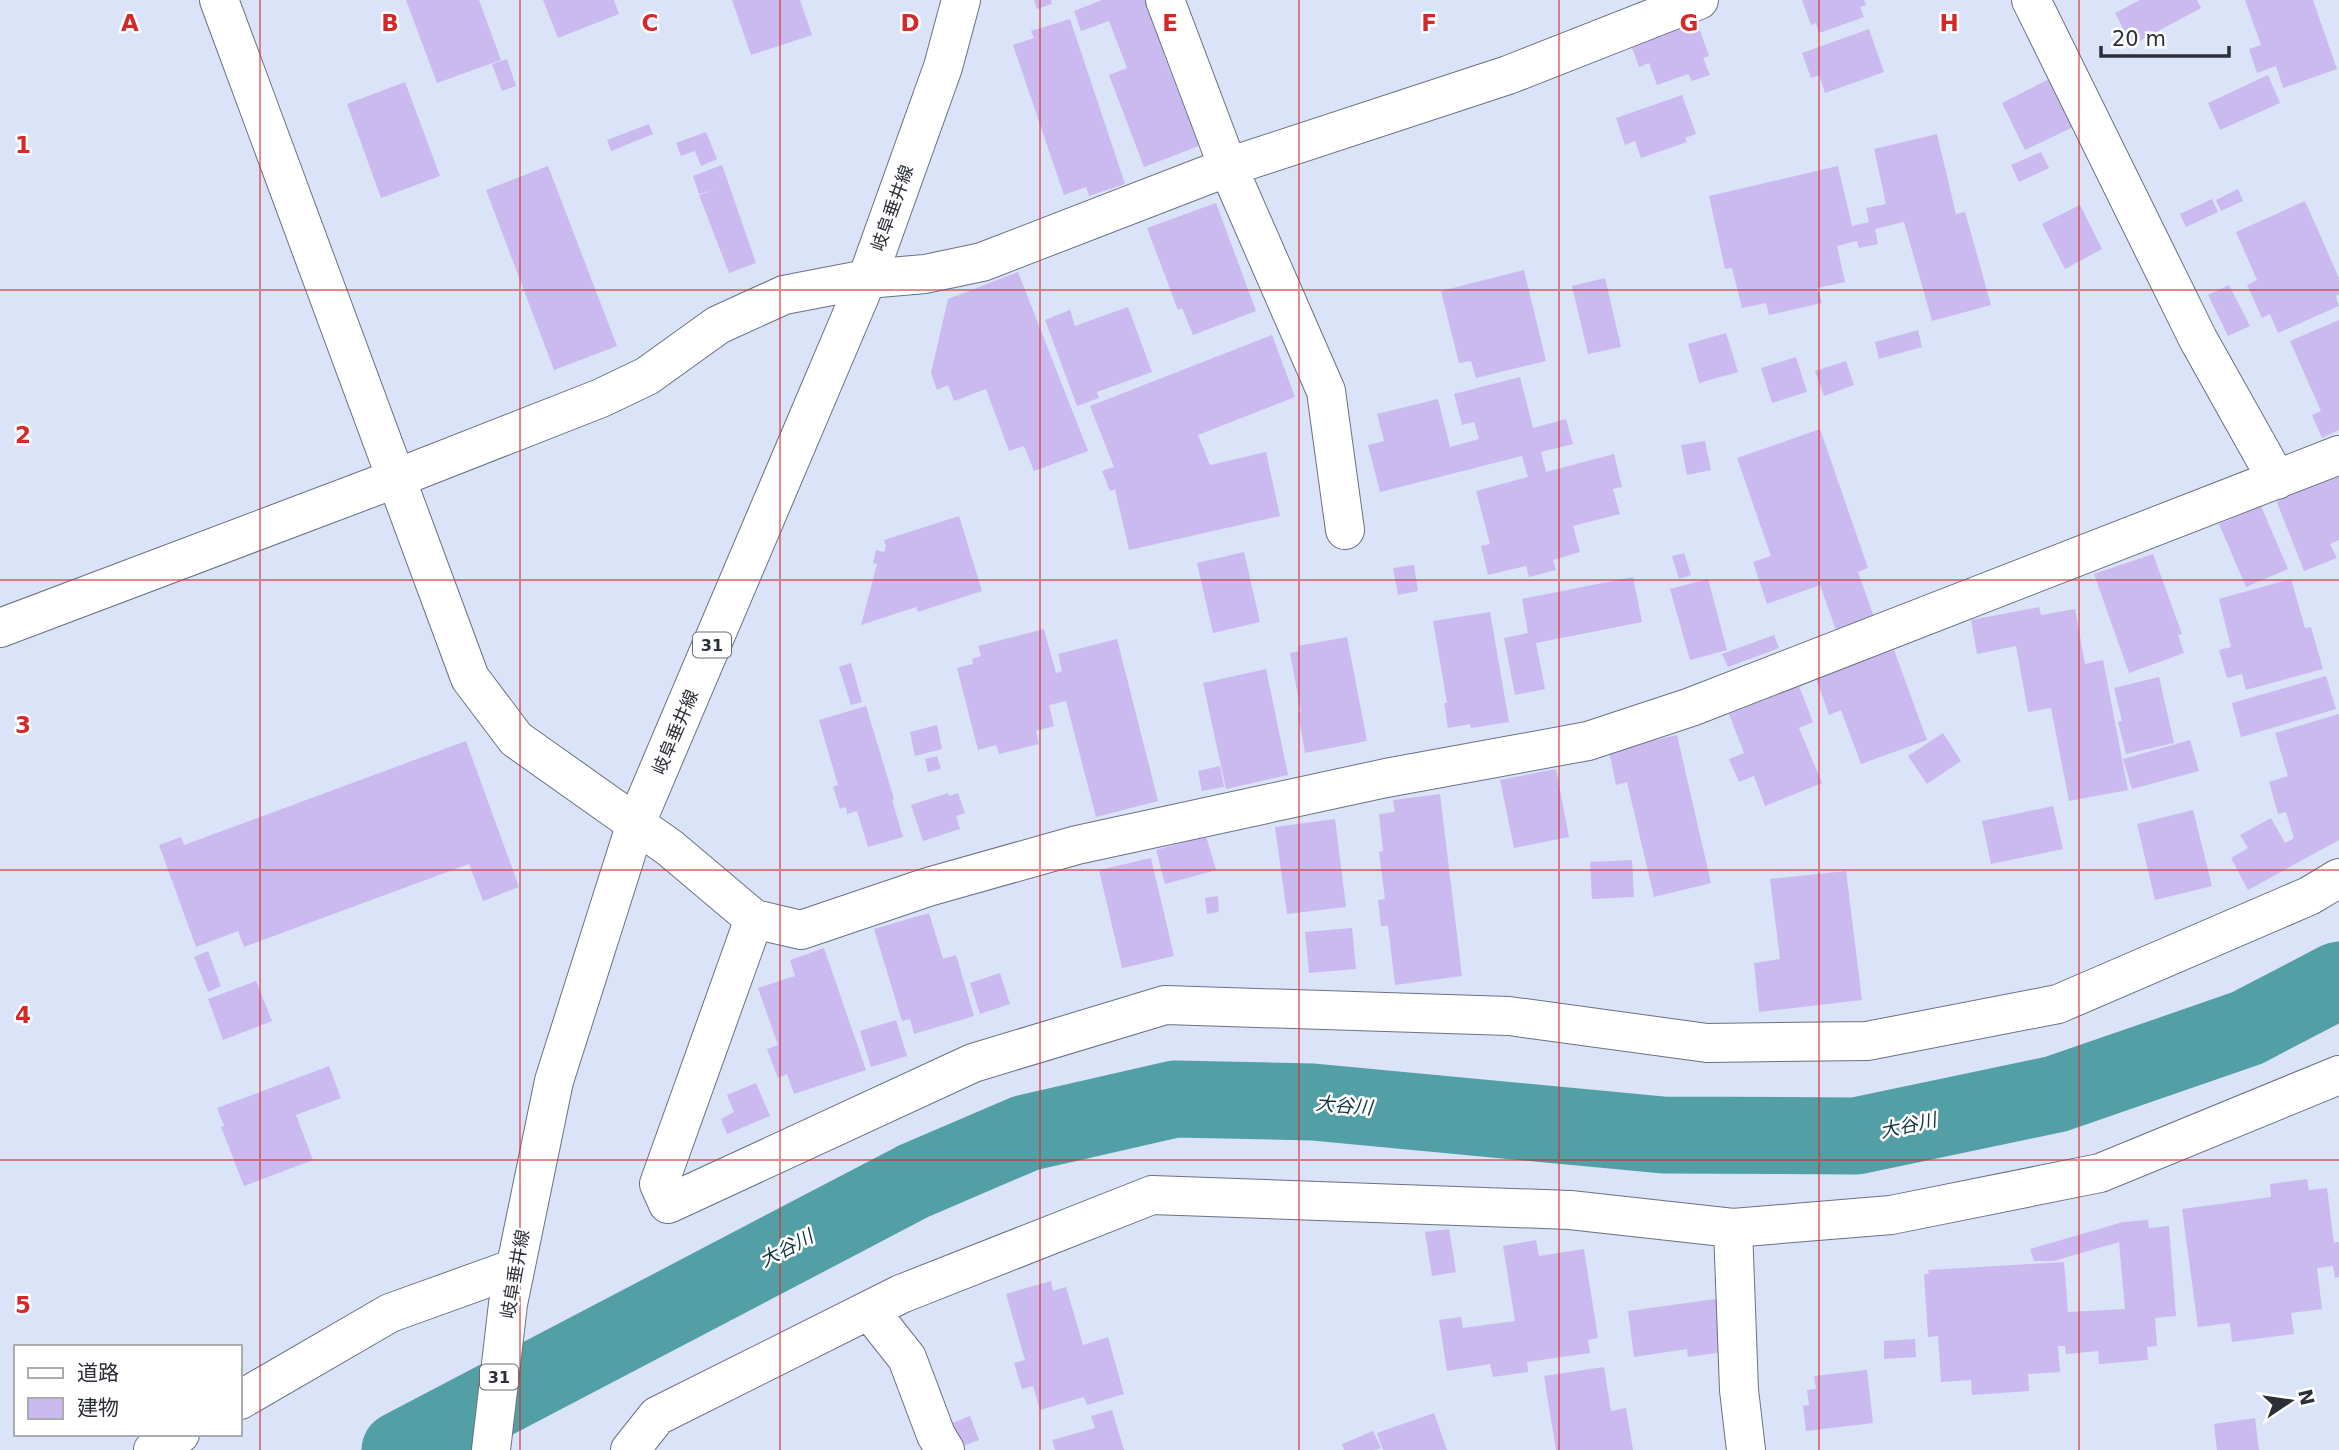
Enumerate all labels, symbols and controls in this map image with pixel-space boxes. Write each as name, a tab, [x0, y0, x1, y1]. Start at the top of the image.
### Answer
text: A	[121, 10, 139, 36]
text: B	[381, 10, 399, 36]
text: C	[642, 10, 658, 36]
text: D	[900, 10, 920, 36]
text: E	[1162, 10, 1178, 36]
text: F	[1421, 10, 1437, 36]
text: G	[1680, 10, 1698, 36]
text: H	[1939, 10, 1959, 36]
scale bar	[2101, 14, 2229, 58]
text: 20 m	[2112, 27, 2166, 51]
text: 1	[15, 132, 31, 158]
street label: 岐阜垂井線	[867, 162, 917, 254]
text: 2	[15, 422, 31, 448]
road number: 31	[693, 632, 731, 658]
street label: 岐阜垂井線	[648, 686, 702, 778]
text: 3	[15, 712, 31, 738]
text: 4	[15, 1002, 31, 1028]
water label: 大谷川	[1315, 1092, 1375, 1119]
water label: 大谷川	[1878, 1108, 1940, 1142]
water label: 大谷川	[756, 1224, 818, 1271]
street label: 岐阜垂井線	[497, 1228, 533, 1320]
text: 5	[15, 1292, 31, 1318]
legend	[14, 1345, 242, 1436]
text: 道路	[77, 1361, 119, 1385]
road number: 31	[480, 1364, 518, 1390]
north arrow	[2255, 1366, 2325, 1436]
text: N	[2294, 1387, 2319, 1407]
text: 建物	[77, 1396, 119, 1420]

